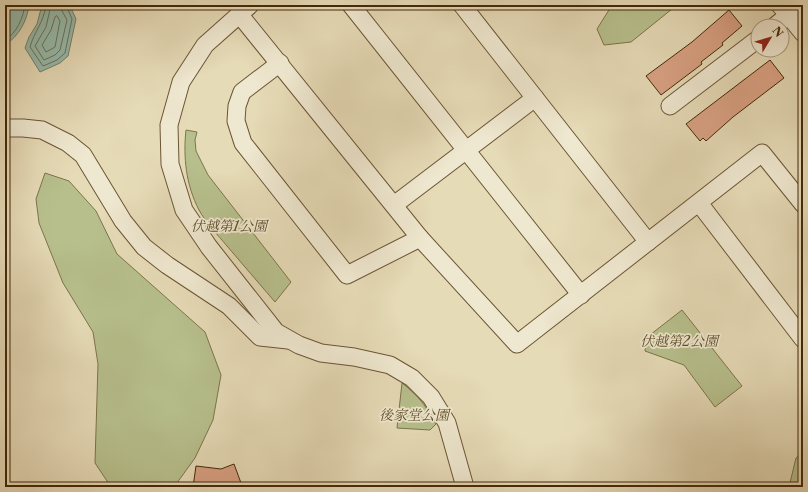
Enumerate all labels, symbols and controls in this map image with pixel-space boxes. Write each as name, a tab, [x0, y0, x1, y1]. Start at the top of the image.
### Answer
north arrow	[750, 18, 790, 58]
text: N	[769, 24, 787, 40]
park label: 伏越第1公園	[191, 217, 269, 235]
park label: 伏越第2公園	[640, 332, 720, 350]
park label: 後家堂公園	[379, 406, 451, 424]

